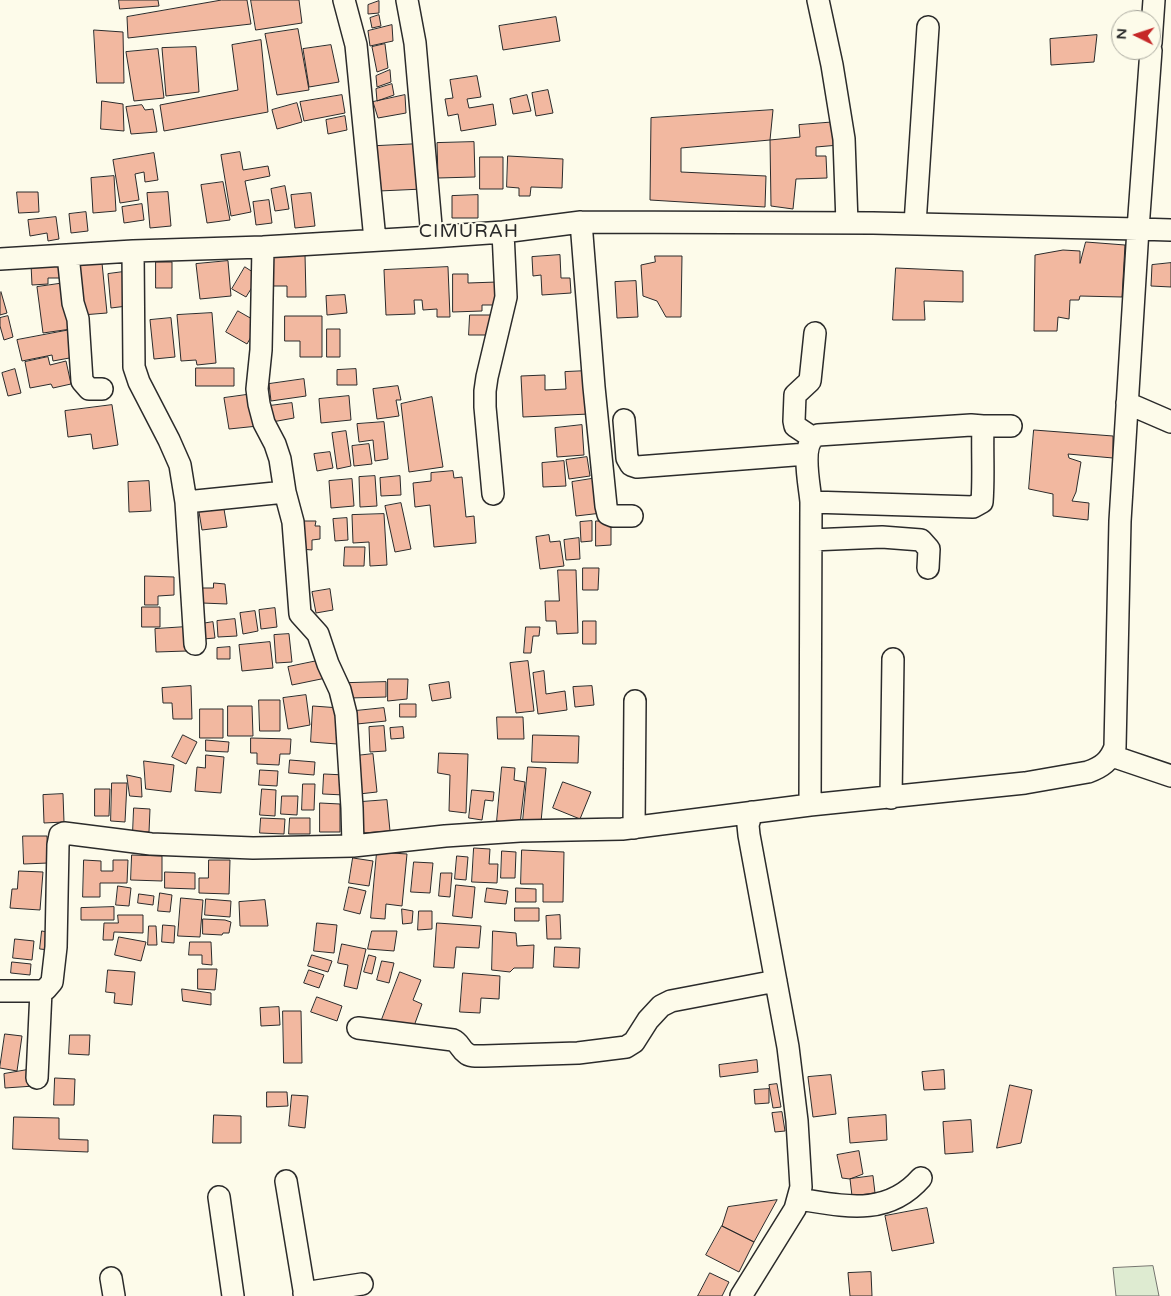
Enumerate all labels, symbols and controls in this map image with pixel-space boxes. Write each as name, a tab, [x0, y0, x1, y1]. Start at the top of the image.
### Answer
north arrow	[1111, 10, 1161, 60]
text: N	[1113, 28, 1130, 40]
district label: CIMURAH	[418, 221, 520, 243]

